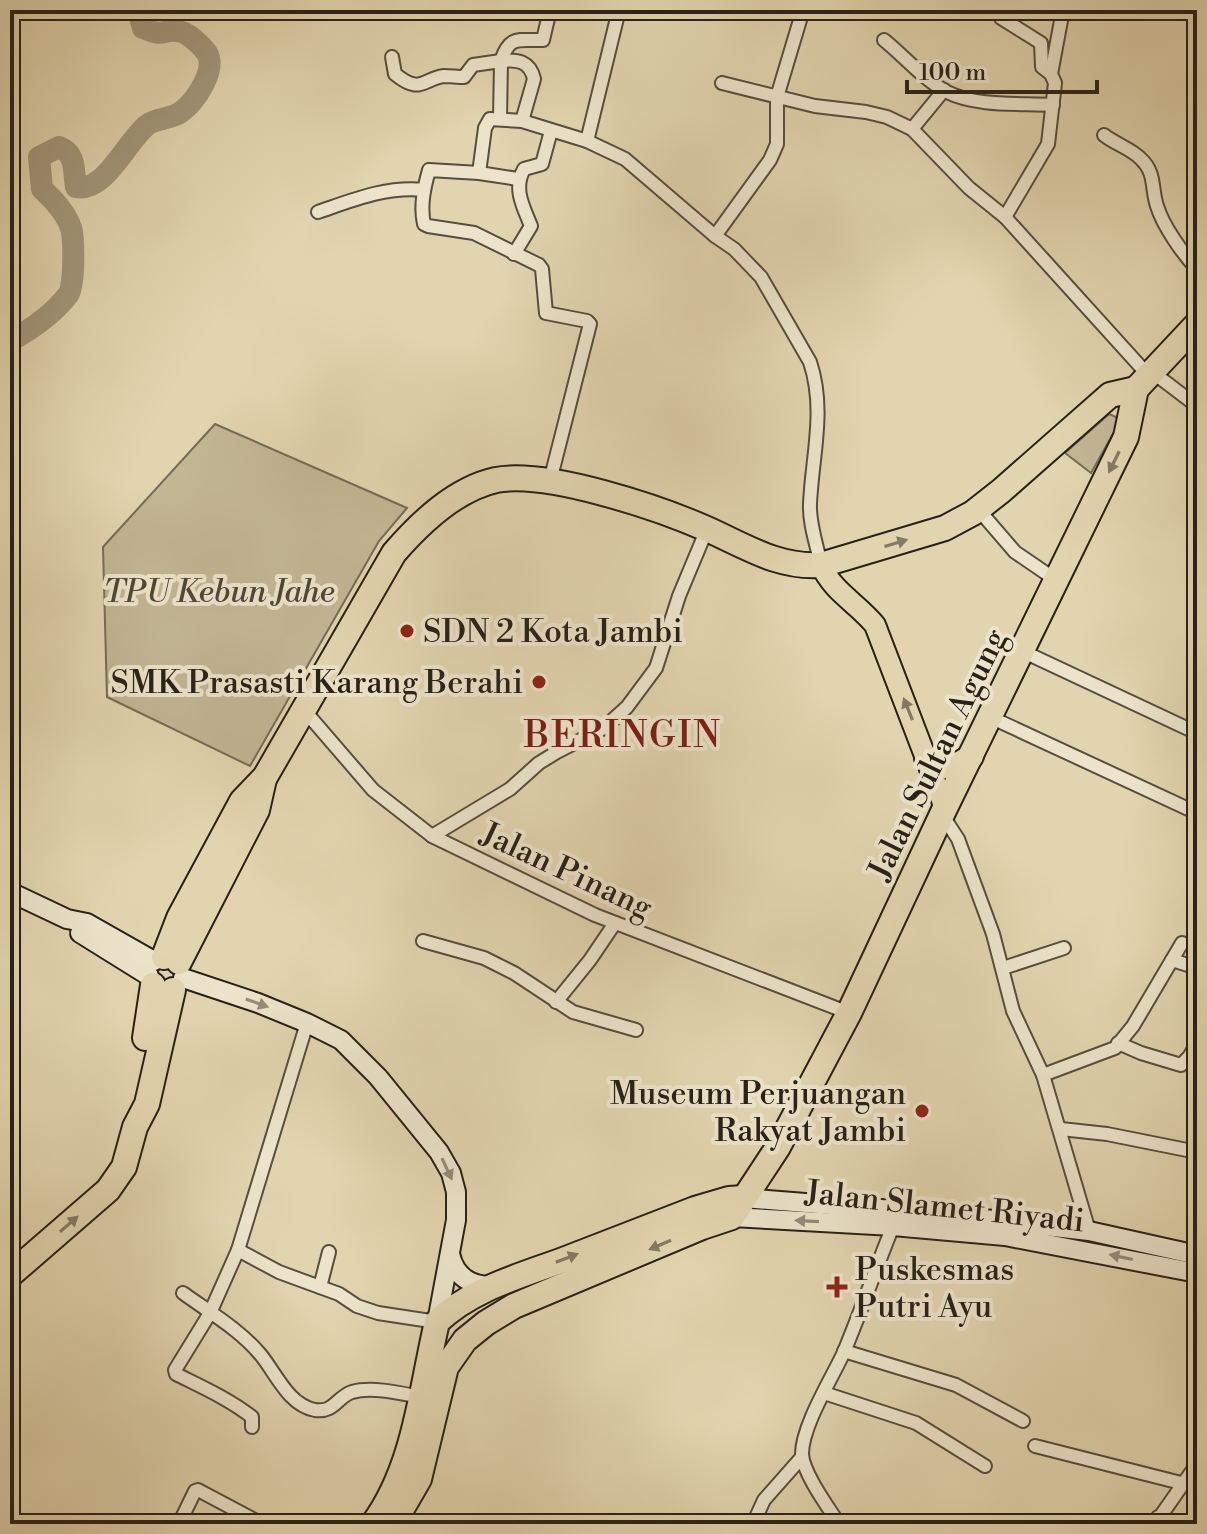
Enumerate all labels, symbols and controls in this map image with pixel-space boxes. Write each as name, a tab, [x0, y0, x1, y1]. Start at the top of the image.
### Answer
scale bar	[907, 44, 1097, 94]
text: 100 m	[919, 58, 986, 88]
one-way arrow	[1107, 451, 1121, 474]
one-way arrow	[884, 536, 908, 549]
park label: TPU Kebun Jahe	[103, 572, 335, 612]
place label: SDN 2 Kota Jambi	[423, 612, 683, 652]
marker: SDN 2 Kota Jambi	[398, 622, 416, 640]
street label: Jalan Sultan Agung	[859, 622, 1016, 887]
place label: SMK Prasasti Karang Berahi	[111, 663, 523, 703]
marker: SMK Prasasti Karang Berahi	[530, 673, 548, 691]
one-way arrow	[901, 697, 914, 721]
district label: BERINGIN	[523, 714, 722, 759]
street label: Jalan Pinang	[474, 813, 659, 928]
one-way arrow	[245, 997, 269, 1010]
place label: Museum Perjuangan Rakyat Jambi	[610, 1074, 906, 1151]
marker: Museum Perjuangan Rakyat Jambi	[913, 1102, 931, 1120]
one-way arrow	[440, 1157, 454, 1180]
street label: Jalan Slamet Riyadi	[802, 1172, 1086, 1242]
one-way arrow	[794, 1214, 819, 1227]
one-way arrow	[58, 1216, 78, 1233]
one-way arrow	[648, 1238, 671, 1251]
place label: Puskesmas Putri Ayu	[855, 1250, 1014, 1327]
one-way arrow	[1108, 1250, 1133, 1263]
one-way arrow	[555, 1251, 579, 1264]
marker: Puskesmas Putri Ayu	[826, 1276, 848, 1298]

